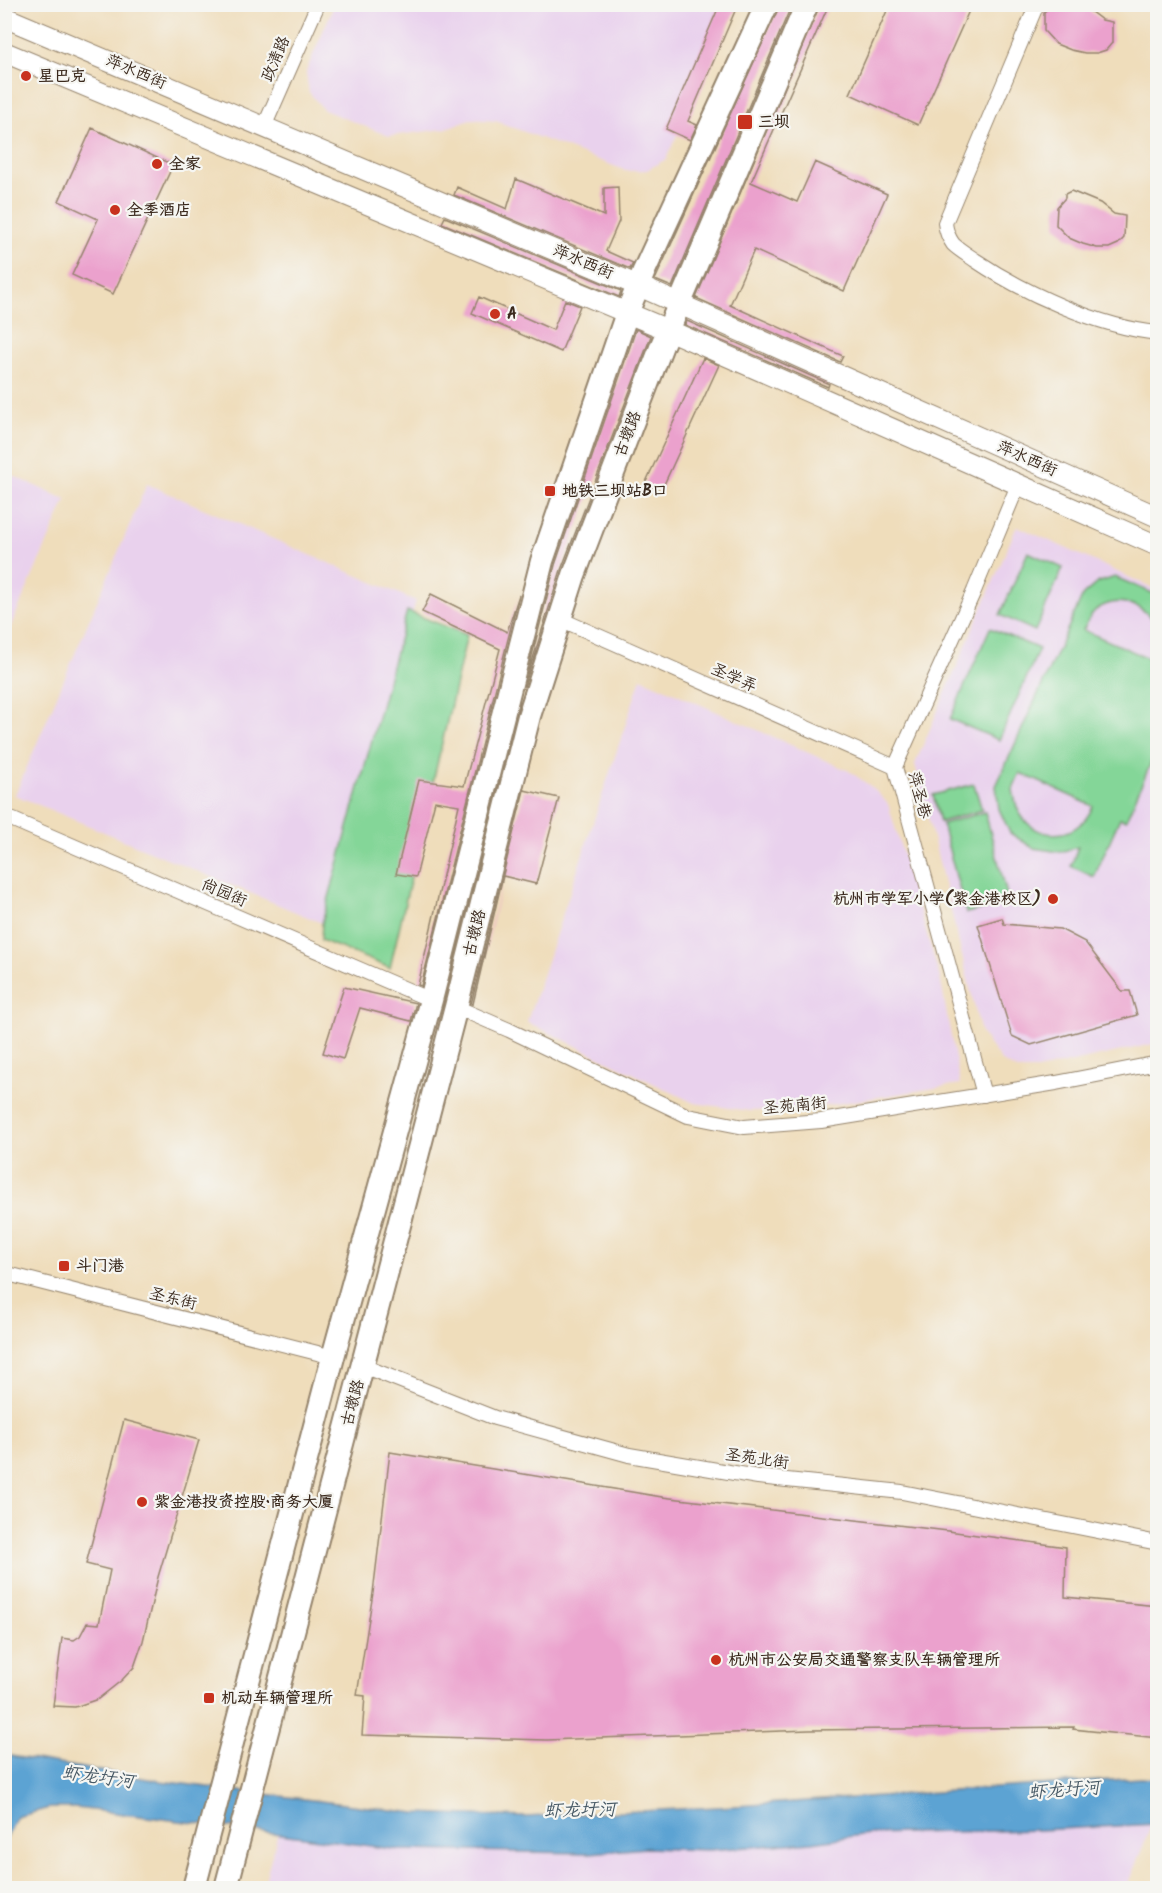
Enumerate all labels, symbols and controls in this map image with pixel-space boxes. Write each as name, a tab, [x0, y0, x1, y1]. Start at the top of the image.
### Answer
street label: 政清路	[255, 32, 297, 86]
street label: 萍水西街	[102, 48, 170, 96]
place label: 星巴克	[38, 64, 86, 89]
marker: 星巴克	[19, 69, 33, 83]
place label: 三坝	[758, 110, 790, 135]
marker: 三坝	[736, 113, 754, 131]
place label: 全家	[169, 152, 201, 177]
marker: 全家	[150, 157, 164, 171]
place label: 全季酒店	[127, 198, 191, 223]
marker: 全季酒店	[108, 203, 122, 217]
street label: 萍水西街	[549, 238, 617, 286]
place label: A	[507, 302, 517, 327]
marker: A	[488, 307, 502, 321]
street label: 古墩路	[608, 407, 648, 461]
street label: 萍水西街	[993, 435, 1061, 483]
place label: 地铁三坝站B口	[562, 479, 668, 504]
marker: 地铁三坝站B口	[543, 484, 557, 498]
street label: 圣学弄	[707, 657, 761, 699]
street label: 萍圣巷	[901, 769, 937, 821]
street label: 尚园街	[197, 872, 251, 914]
place label: 杭州市学军小学(紫金港校区)	[833, 887, 1041, 912]
marker: 杭州市学军小学(紫金港校区)	[1046, 892, 1060, 906]
street label: 古墩路	[457, 907, 493, 959]
street label: 圣苑南街	[762, 1091, 828, 1121]
place label: 斗门港	[76, 1254, 124, 1279]
marker: 斗门港	[57, 1259, 71, 1273]
street label: 圣东街	[147, 1281, 199, 1317]
street label: 古墩路	[335, 1377, 371, 1429]
street label: 圣苑北街	[724, 1442, 790, 1476]
place label: 紫金港投资控股·商务大厦	[154, 1490, 334, 1515]
marker: 紫金港投资控股·商务大厦	[135, 1495, 149, 1509]
place label: 杭州市公安局交通警察支队车辆管理所	[728, 1648, 1000, 1673]
marker: 杭州市公安局交通警察支队车辆管理所	[709, 1653, 723, 1667]
place label: 机动车辆管理所	[221, 1686, 333, 1711]
marker: 机动车辆管理所	[202, 1691, 216, 1705]
water label: 虾龙圩河	[60, 1759, 139, 1798]
water label: 虾龙圩河	[1027, 1774, 1104, 1808]
water label: 虾龙圩河	[544, 1796, 619, 1826]

